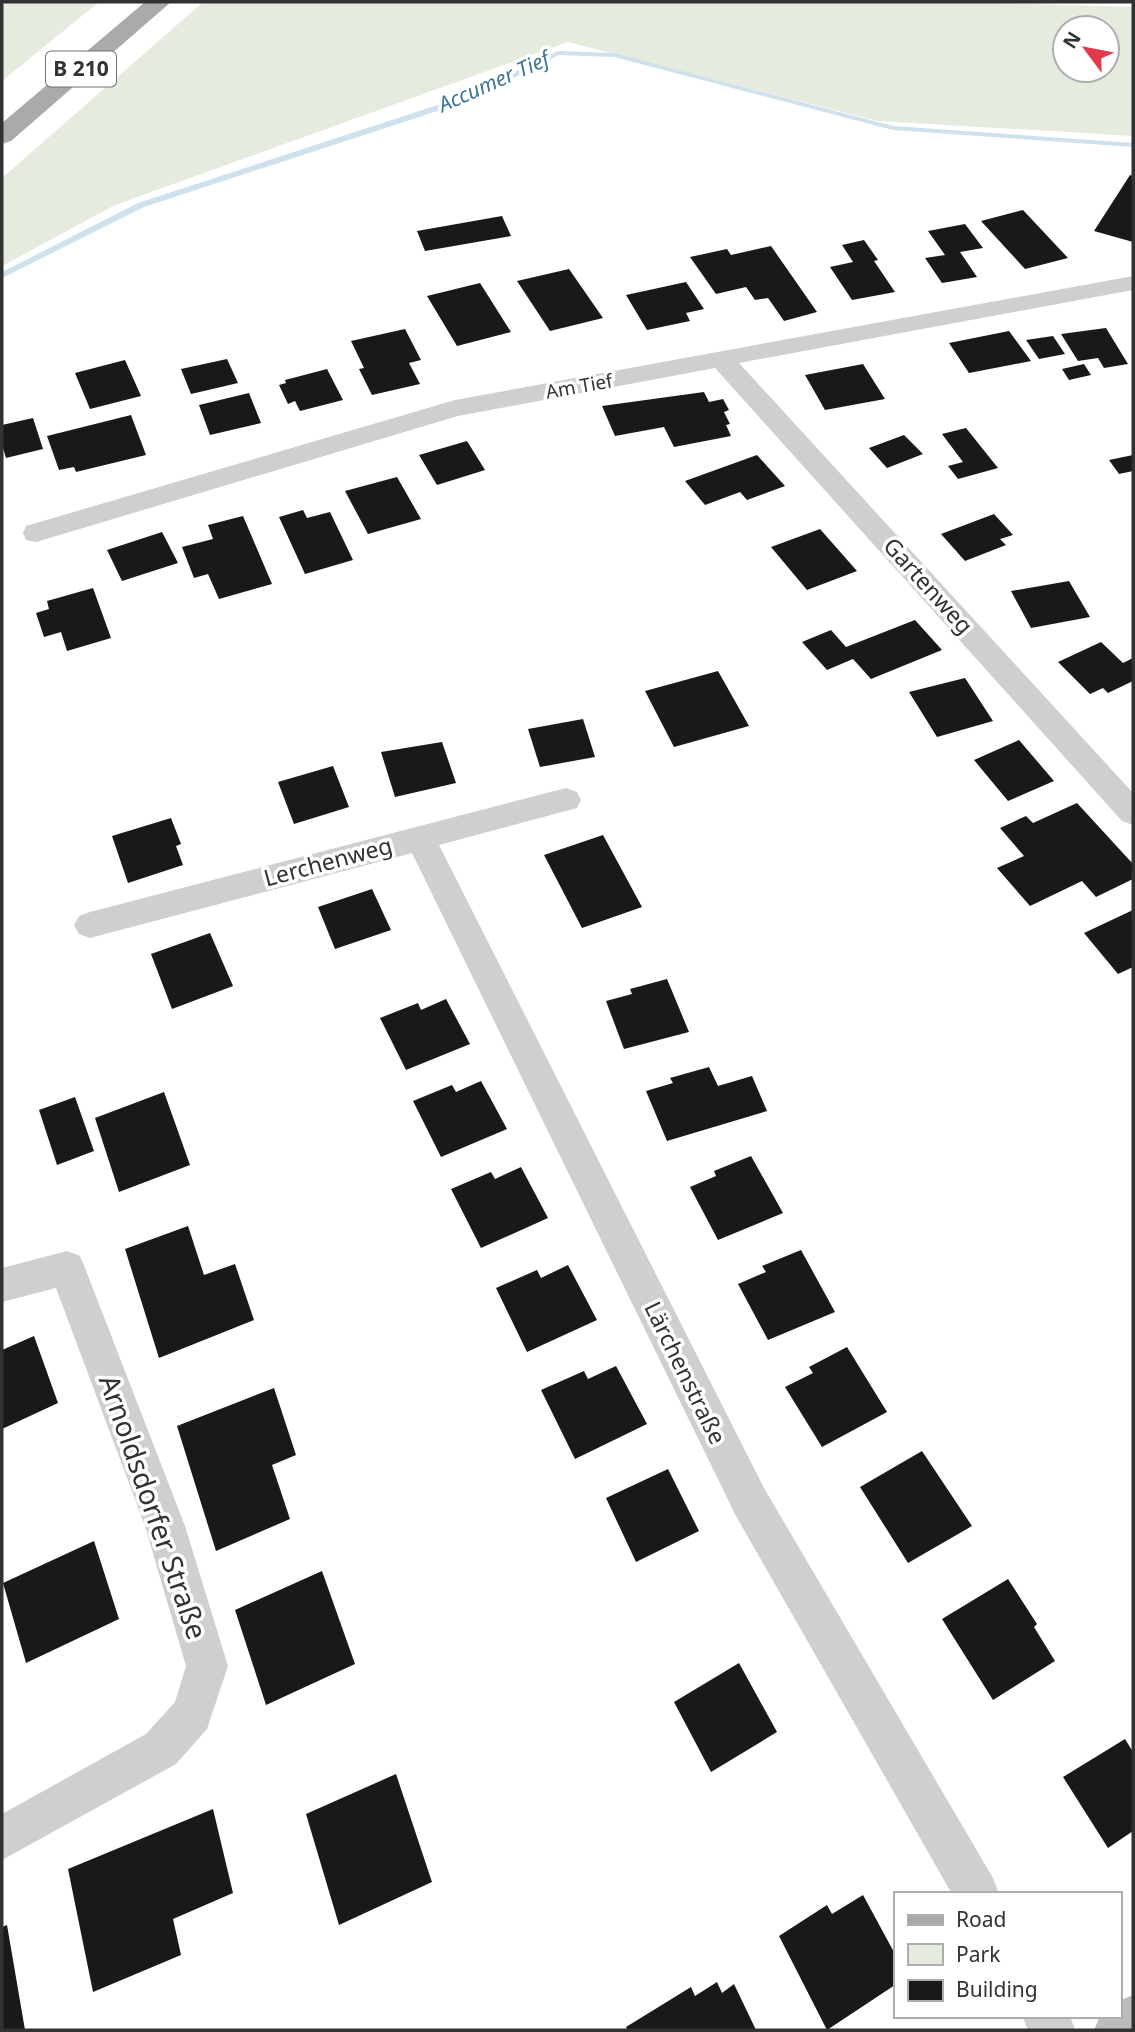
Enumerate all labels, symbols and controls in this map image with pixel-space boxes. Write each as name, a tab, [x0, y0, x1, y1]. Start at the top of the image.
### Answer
north arrow	[1051, 14, 1121, 84]
text: N	[1056, 27, 1087, 53]
water label: Accumer Tief	[432, 43, 557, 119]
road number: B 210	[46, 52, 116, 86]
street label: Am Tief	[543, 367, 616, 405]
street label: Gartenweg	[877, 530, 981, 641]
street label: Lerchenweg	[260, 829, 395, 894]
street label: Lärchenstraße	[638, 1296, 734, 1449]
street label: Arnoldsdorfer Straße	[91, 1369, 217, 1644]
legend	[894, 1892, 1121, 2018]
text: Road	[956, 1905, 1006, 1933]
text: Park	[956, 1940, 1001, 1968]
text: Building	[956, 1975, 1038, 2003]

